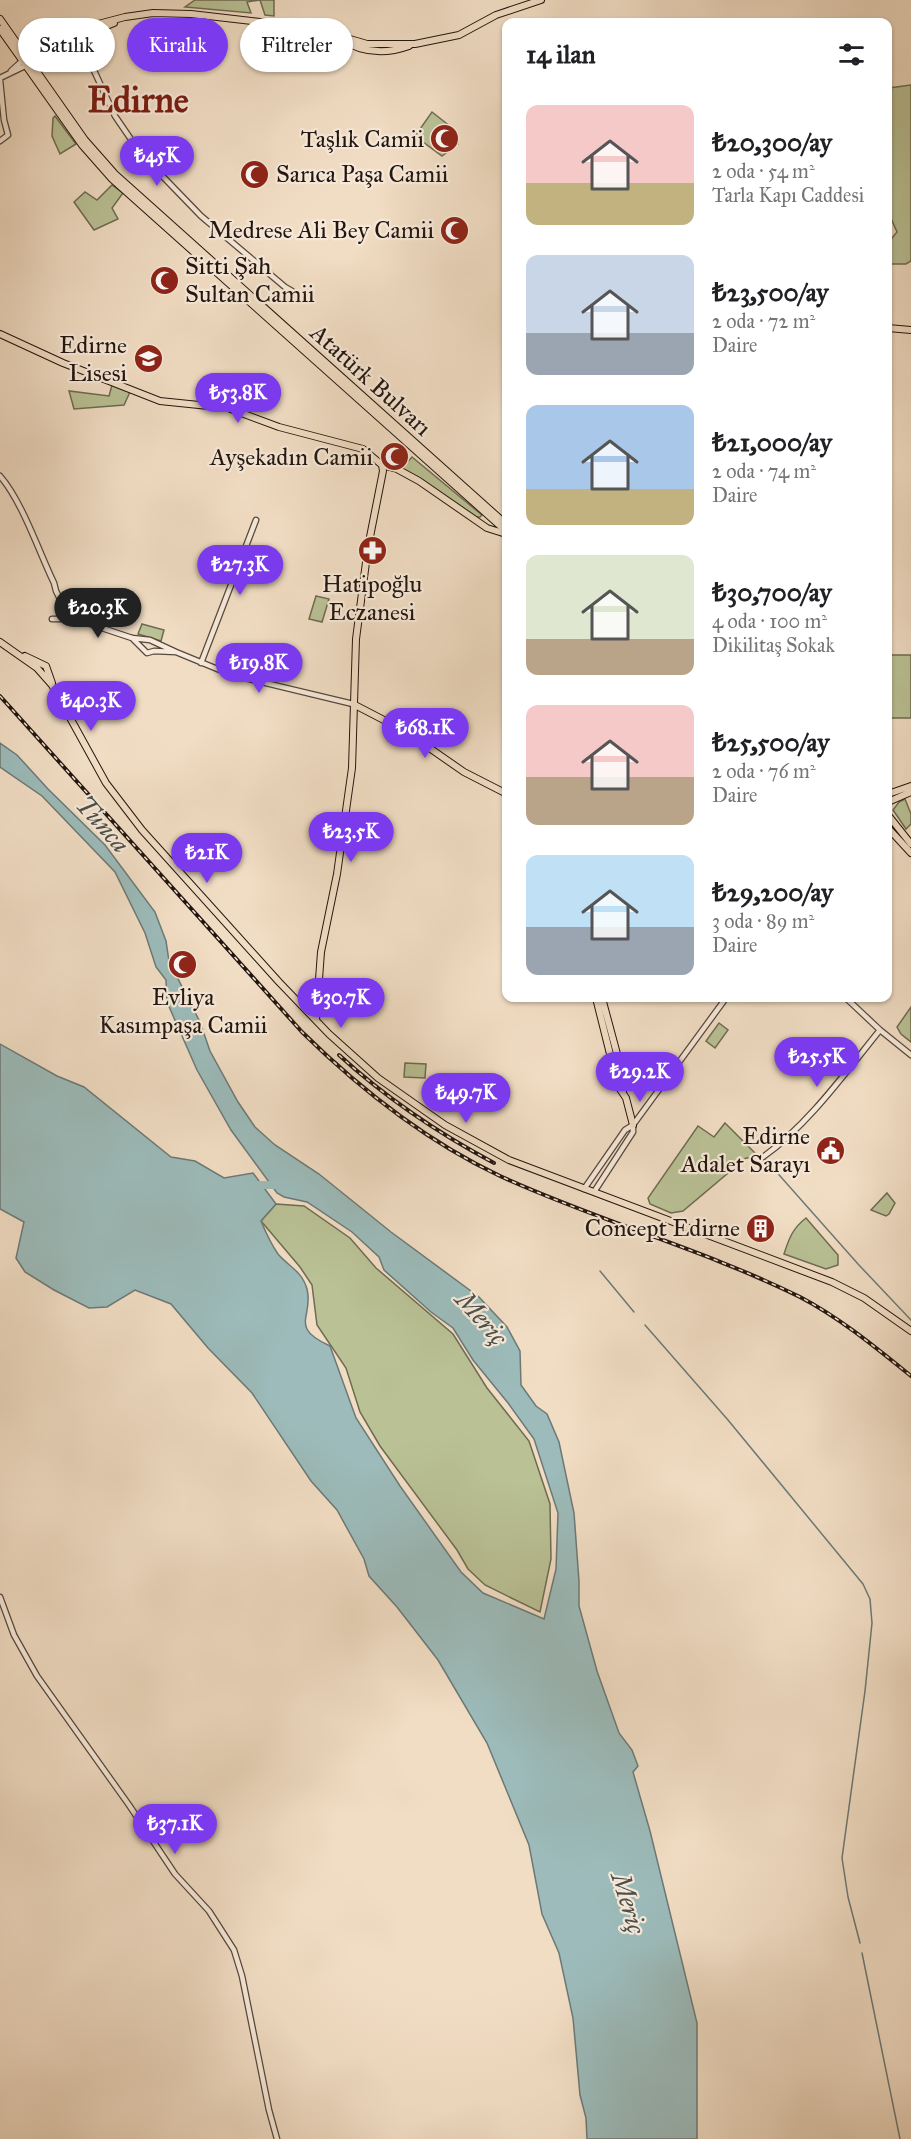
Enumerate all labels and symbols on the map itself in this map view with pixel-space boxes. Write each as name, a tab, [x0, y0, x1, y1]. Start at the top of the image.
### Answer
district label: Edirne	[87, 78, 189, 122]
mosque icon: Taşlık Camii	[429, 123, 461, 155]
place label: Taşlık Camii	[301, 124, 424, 154]
pin: ₺45K	[121, 136, 193, 187]
mosque icon: Sarıca Paşa Camii	[239, 158, 271, 190]
place label: Sarıca Paşa Camii	[276, 159, 449, 189]
mosque icon: Medrese Ali Bey Camii	[439, 214, 471, 246]
place label: Medrese Ali Bey Camii	[208, 215, 434, 245]
place label: Sitti Şah Sultan Camii	[185, 251, 315, 309]
mosque icon: Sitti Şah Sultan Camii	[148, 264, 180, 296]
street label: Atatürk Bulvarı	[303, 317, 438, 443]
place label: Edirne Lisesi	[59, 330, 127, 388]
school or university icon: Edirne Lisesi	[132, 343, 164, 375]
pin: ₺53.8K	[189, 373, 287, 424]
mosque icon: Ayşekadın Camii	[378, 441, 410, 473]
place label: Ayşekadın Camii	[209, 442, 373, 472]
pharmacy icon: Hatipoğlu Eczanesi	[356, 535, 388, 567]
pin: ₺27.3K	[191, 545, 289, 596]
place label: Hatipoğlu Eczanesi	[322, 569, 423, 627]
pin: ₺20.3K	[49, 588, 147, 639]
pin: ₺19.8K	[210, 643, 308, 694]
pin: ₺40.3K	[42, 681, 140, 732]
pin: ₺68.1K	[376, 708, 474, 759]
water label: Tunca	[69, 789, 137, 859]
pin: ₺23.5K	[302, 812, 400, 863]
pin: ₺21K	[171, 833, 243, 884]
mosque icon: Evliya Kasımpaşa Camii	[167, 948, 199, 980]
pin: ₺30.7K	[292, 978, 390, 1029]
place label: Evliya Kasımpaşa Camii	[99, 982, 268, 1040]
pin: ₺25.5K	[768, 1037, 866, 1088]
pin: ₺29.2K	[591, 1052, 689, 1103]
pin: ₺49.7K	[417, 1073, 515, 1124]
place label: Edirne Adalet Sarayı	[680, 1121, 810, 1179]
public building icon: Edirne Adalet Sarayı	[815, 1134, 847, 1166]
building icon: Concept Edirne	[745, 1212, 777, 1244]
place label: Concept Edirne	[585, 1213, 740, 1243]
water label: Meriç	[447, 1282, 515, 1352]
pin: ₺37.1K	[126, 1804, 224, 1855]
water label: Meriç	[604, 1866, 654, 1938]

